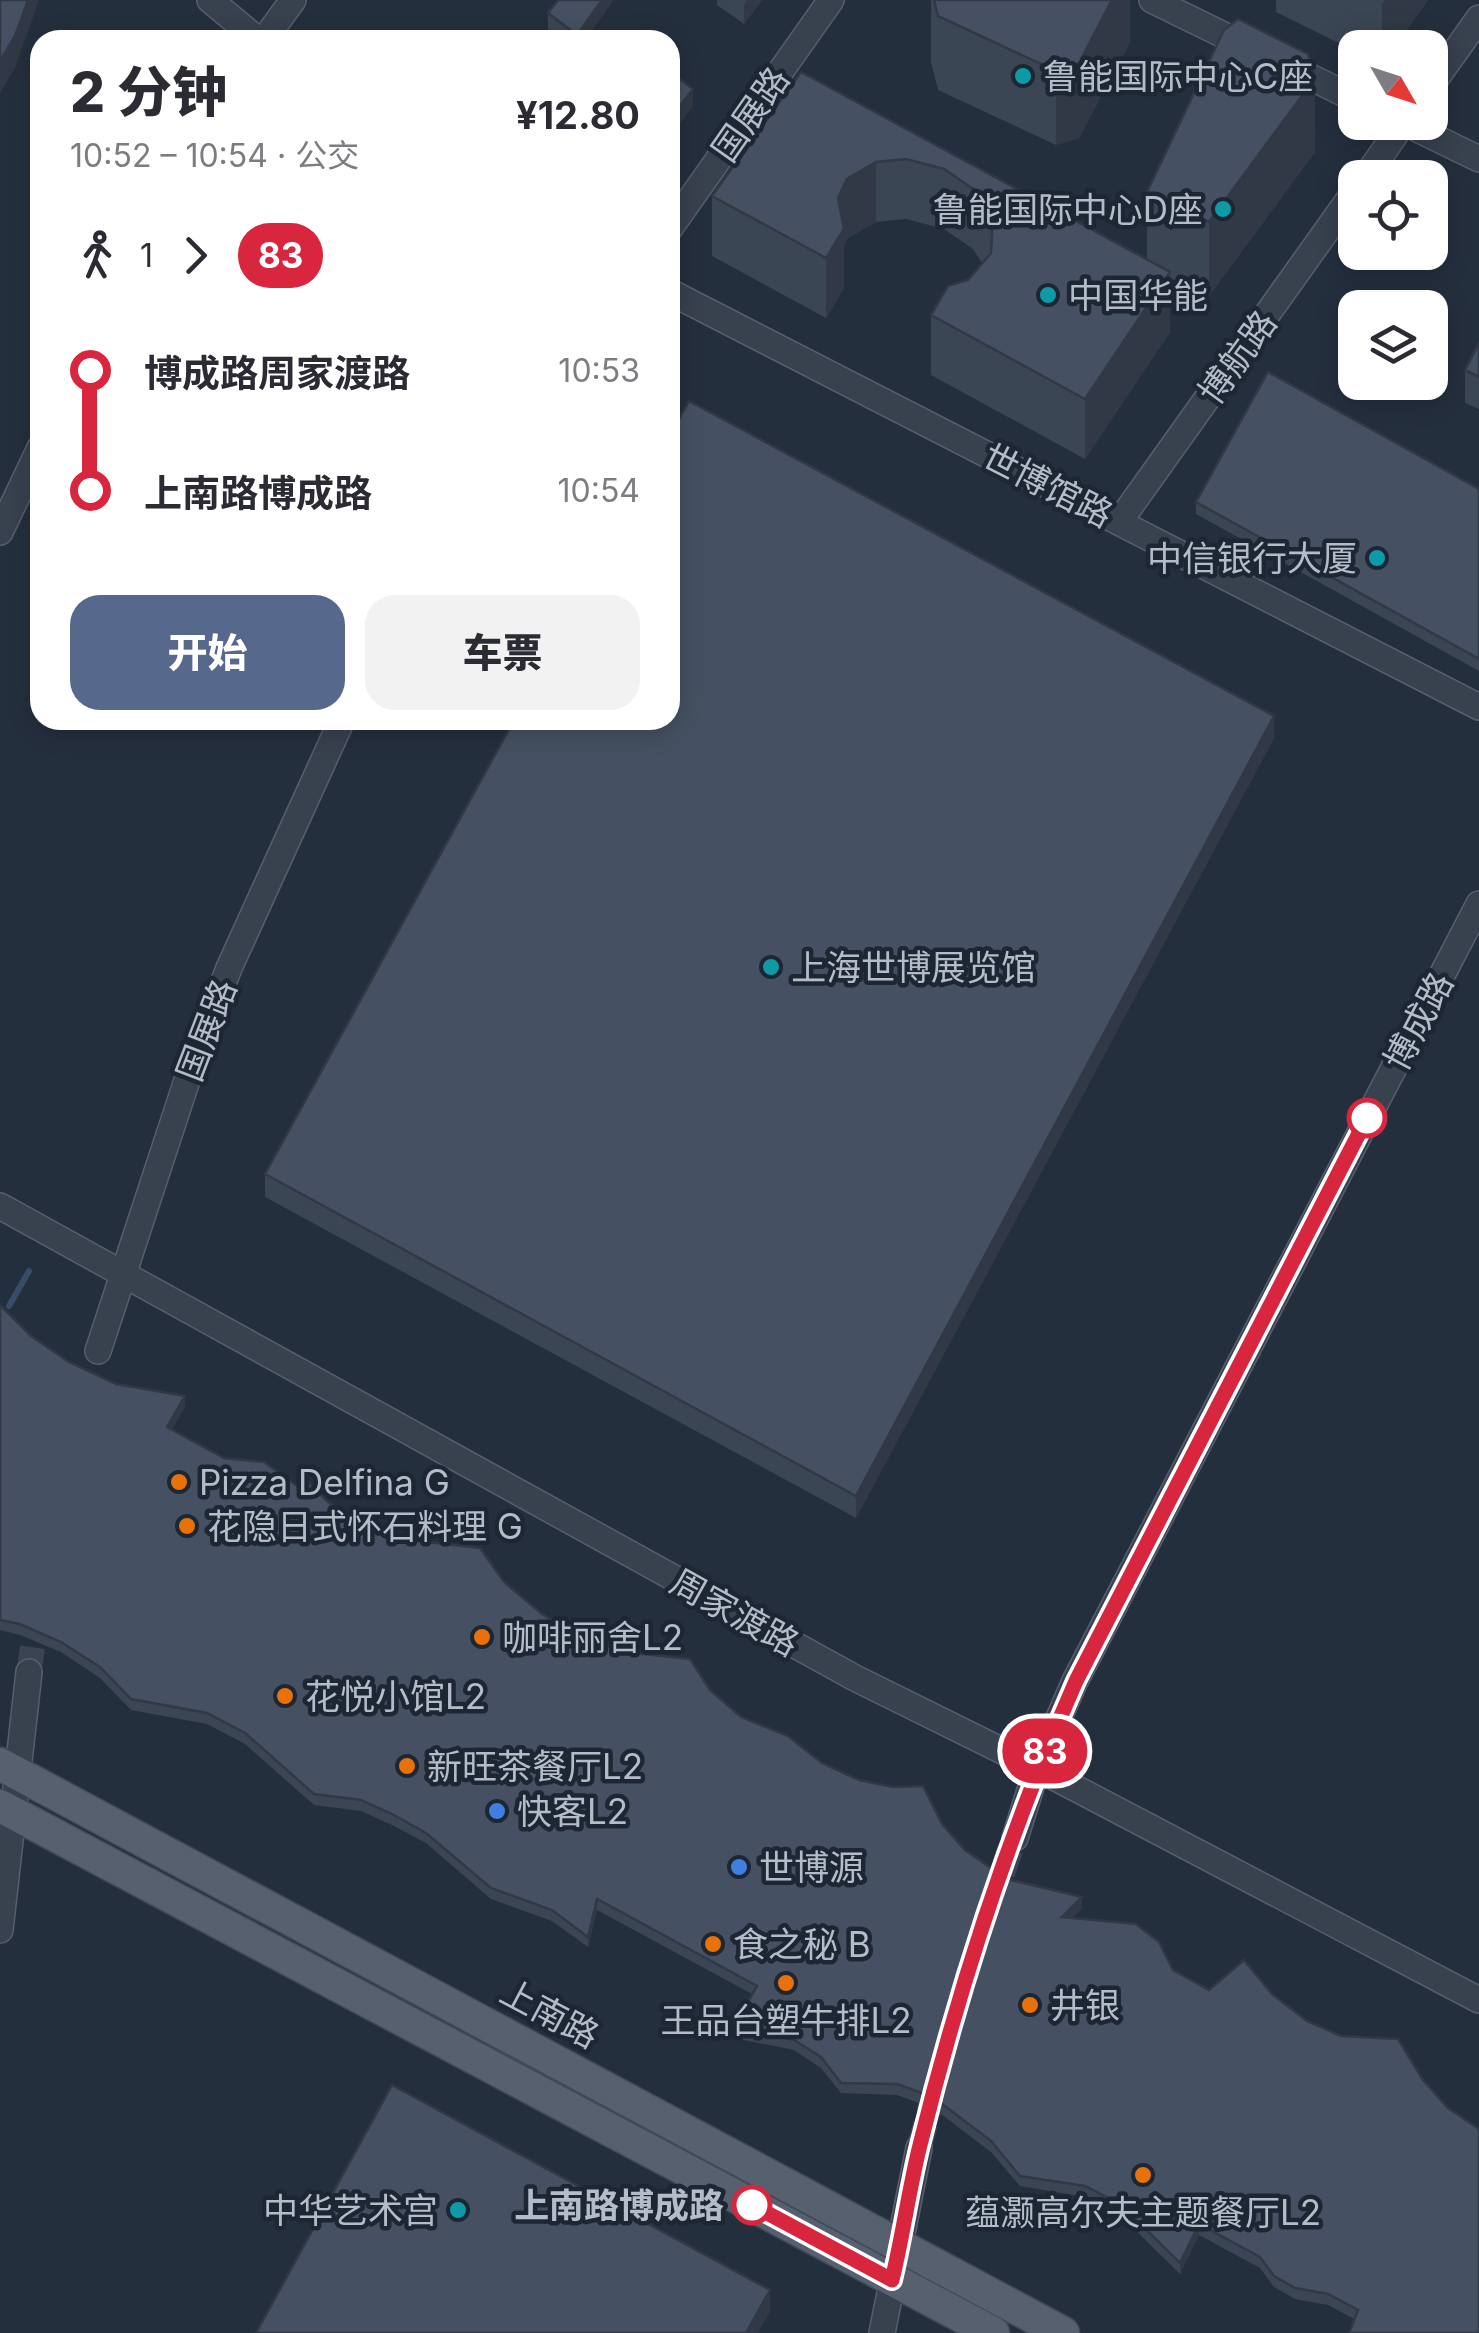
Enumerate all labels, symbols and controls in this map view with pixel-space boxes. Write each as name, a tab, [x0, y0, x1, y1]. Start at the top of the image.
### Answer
north arrow	[1338, 30, 1448, 140]
map controls	[1338, 30, 1448, 400]
place label: 鲁能国际中心C座	[1043, 55, 1314, 97]
text: 2 分钟	[70, 59, 227, 125]
street label: 国展路	[703, 59, 797, 169]
marker: 鲁能国际中心C座	[1012, 65, 1034, 87]
text: ¥12.80	[516, 92, 640, 138]
text: 10:52 – 10:54 · 公交	[70, 136, 359, 175]
button: locate	[1338, 160, 1448, 270]
place label: 鲁能国际中心D座	[933, 188, 1203, 230]
marker: 鲁能国际中心D座	[1212, 198, 1234, 220]
icon: walk	[70, 228, 125, 283]
icon: forward	[168, 228, 223, 283]
text: 83	[258, 234, 303, 276]
text: 1	[140, 236, 153, 275]
place label: 中国华能	[1068, 274, 1208, 316]
marker: 中国华能	[1037, 284, 1059, 306]
button: layers	[1338, 290, 1448, 400]
street label: 博航路	[1189, 302, 1285, 412]
text: 博成路周家渡路	[144, 350, 410, 396]
text: 10:53	[558, 351, 640, 390]
street label: 世博馆路	[976, 435, 1120, 535]
text: 上南路博成路	[144, 470, 372, 516]
text: 10:54	[557, 471, 640, 510]
place label: 中信银行大厦	[1147, 537, 1357, 579]
marker: 中信银行大厦	[1366, 547, 1388, 569]
button: 开始	[70, 595, 345, 710]
button: 车票	[365, 595, 640, 710]
place label: 上海世博展览馆	[791, 946, 1036, 988]
marker: 上海世博展览馆	[760, 956, 782, 978]
street label: 博成路	[1375, 965, 1461, 1077]
street label: 国展路	[168, 973, 244, 1087]
unlabelled marker	[1348, 1099, 1386, 1137]
place label: Pizza Delfina G	[199, 1461, 450, 1503]
marker: Pizza Delfina G	[168, 1471, 190, 1493]
place label: 花隐日式怀石料理 G	[207, 1505, 523, 1547]
marker: 花隐日式怀石料理 G	[176, 1515, 198, 1537]
street label: 周家渡路	[664, 1560, 806, 1664]
place label: 咖啡丽舍L2	[502, 1616, 683, 1658]
marker: 咖啡丽舍L2	[471, 1626, 493, 1648]
place label: 花悦小馆L2	[305, 1675, 486, 1717]
marker: 花悦小馆L2	[274, 1685, 296, 1707]
line badge: 83	[1000, 1718, 1090, 1784]
text: 83	[1022, 1730, 1068, 1772]
place label: 新旺茶餐厅L2	[427, 1745, 643, 1787]
marker: 新旺茶餐厅L2	[396, 1755, 418, 1777]
place label: 快客L2	[517, 1790, 628, 1832]
marker: 快客L2	[486, 1800, 508, 1822]
place label: 世博源	[759, 1846, 864, 1888]
marker: 世博源	[728, 1856, 750, 1878]
place label: 食之秘 B	[733, 1923, 871, 1965]
marker: 食之秘 B	[702, 1933, 724, 1955]
street label: 上南路	[494, 1970, 606, 2056]
marker: 王品台塑牛排L2	[775, 1972, 797, 1994]
place label: 井银	[1050, 1984, 1120, 2026]
marker: 井银	[1019, 1994, 1041, 2016]
place label: 王品台塑牛排L2	[660, 1999, 912, 2041]
marker: 蕴灏高尔夫主题餐厅L2	[1132, 2164, 1154, 2186]
place label: 上南路博成路	[514, 2184, 724, 2226]
marker: 上南路博成路	[733, 2186, 771, 2224]
place label: 中华艺术宫	[263, 2189, 438, 2231]
place label: 蕴灏高尔夫主题餐厅L2	[965, 2191, 1321, 2233]
marker: 中华艺术宫	[447, 2199, 469, 2221]

